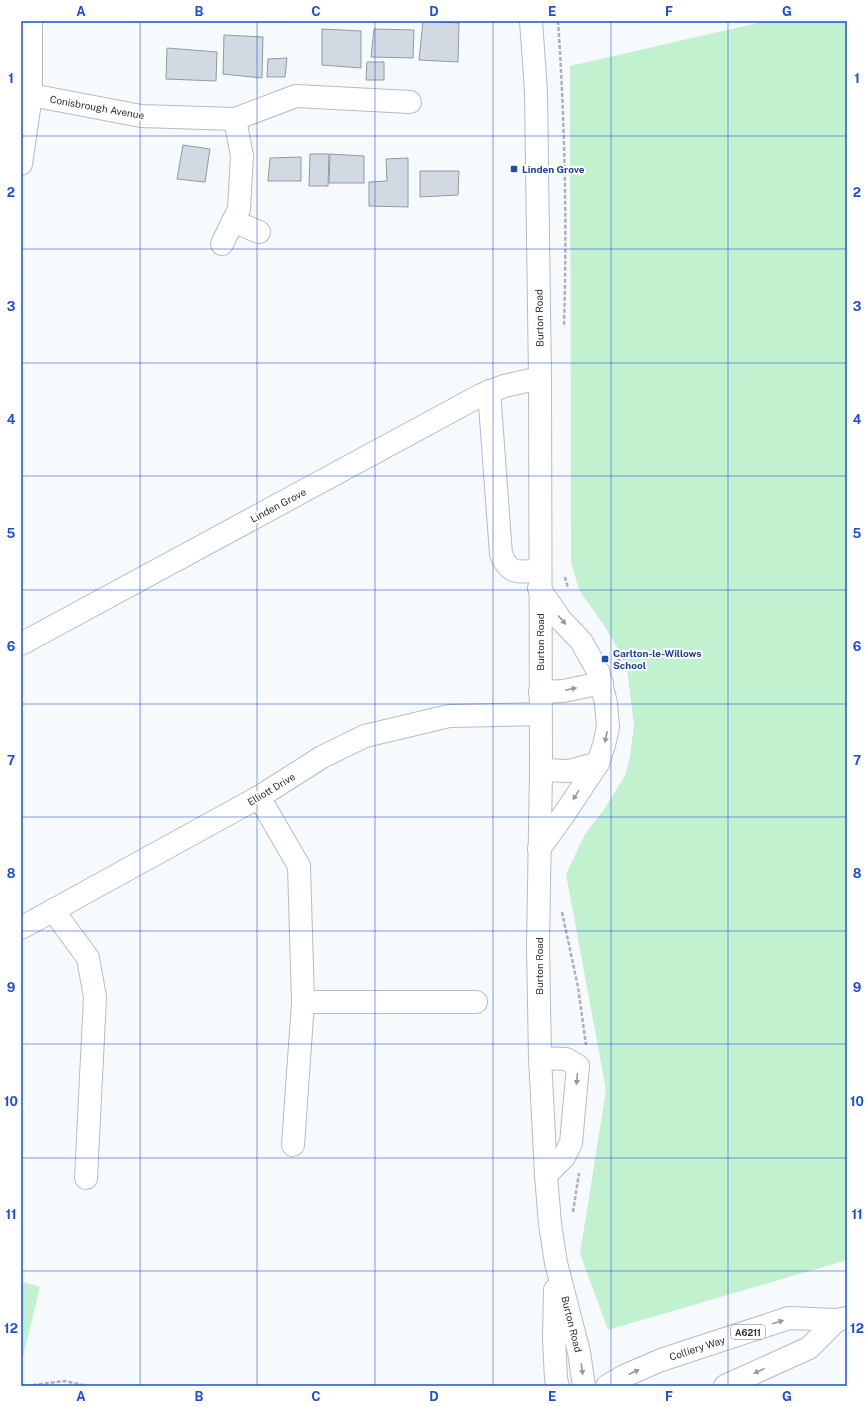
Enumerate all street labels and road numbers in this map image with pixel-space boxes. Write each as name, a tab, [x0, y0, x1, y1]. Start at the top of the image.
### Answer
street label: Conisbrough Avenue	[49, 93, 146, 121]
street label: Burton Road	[532, 289, 546, 347]
street label: Linden Grove	[248, 485, 308, 525]
street label: Burton Road	[534, 613, 546, 671]
street label: Elliott Drive	[245, 770, 297, 808]
street label: Burton Road	[533, 937, 545, 995]
street label: Burton Road	[559, 1295, 585, 1353]
road number: A6211	[731, 1325, 765, 1339]
street label: Colliery Way	[668, 1333, 727, 1363]

